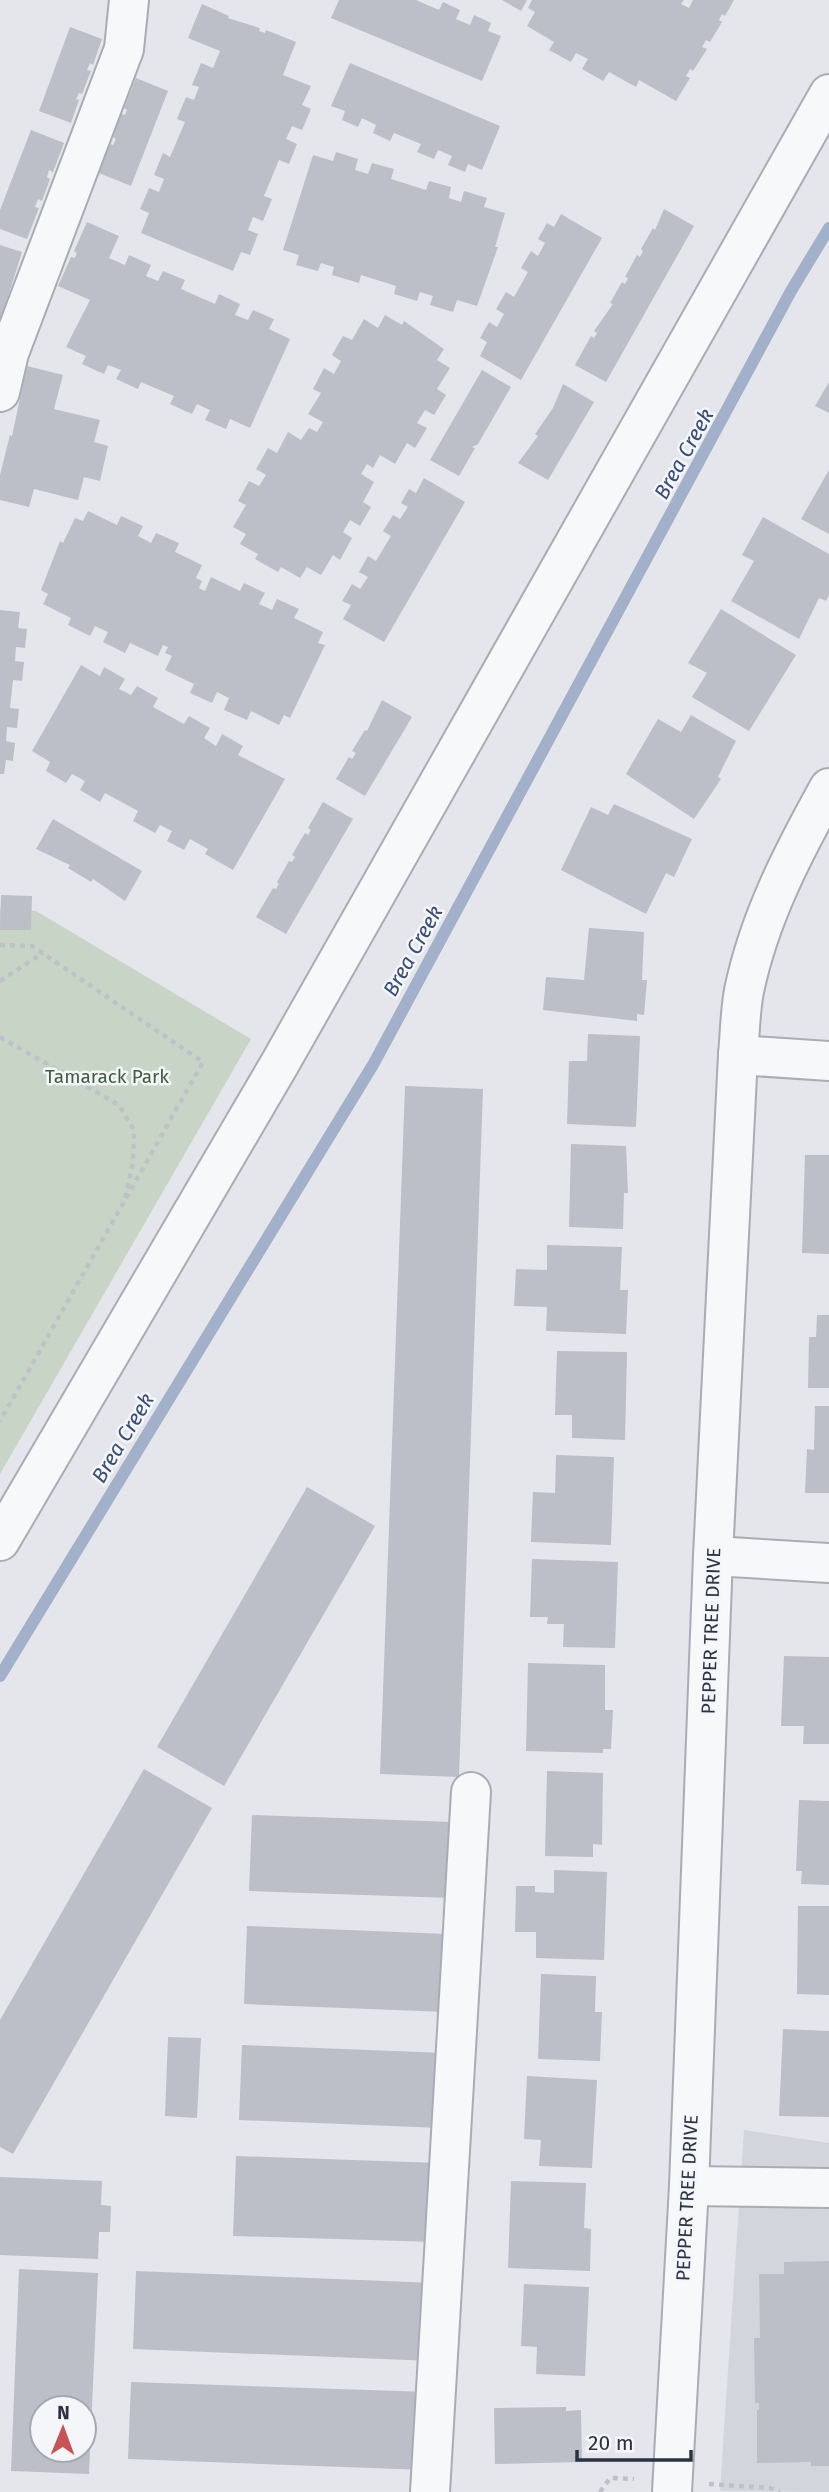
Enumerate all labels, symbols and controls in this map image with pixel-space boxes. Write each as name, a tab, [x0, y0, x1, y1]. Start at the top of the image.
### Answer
water label: Brea Creek	[648, 404, 720, 504]
water label: Brea Creek	[377, 901, 449, 1001]
park label: Tamarack Park	[45, 1065, 169, 1088]
water label: Brea Creek	[86, 1388, 160, 1488]
street label: PEPPER TREE DRIVE	[697, 1547, 725, 1715]
street label: PEPPER TREE DRIVE	[671, 2114, 703, 2282]
north arrow	[28, 2394, 98, 2464]
text: N	[57, 2401, 70, 2424]
scale bar	[577, 2418, 691, 2462]
text: 20 m	[588, 2430, 634, 2456]

